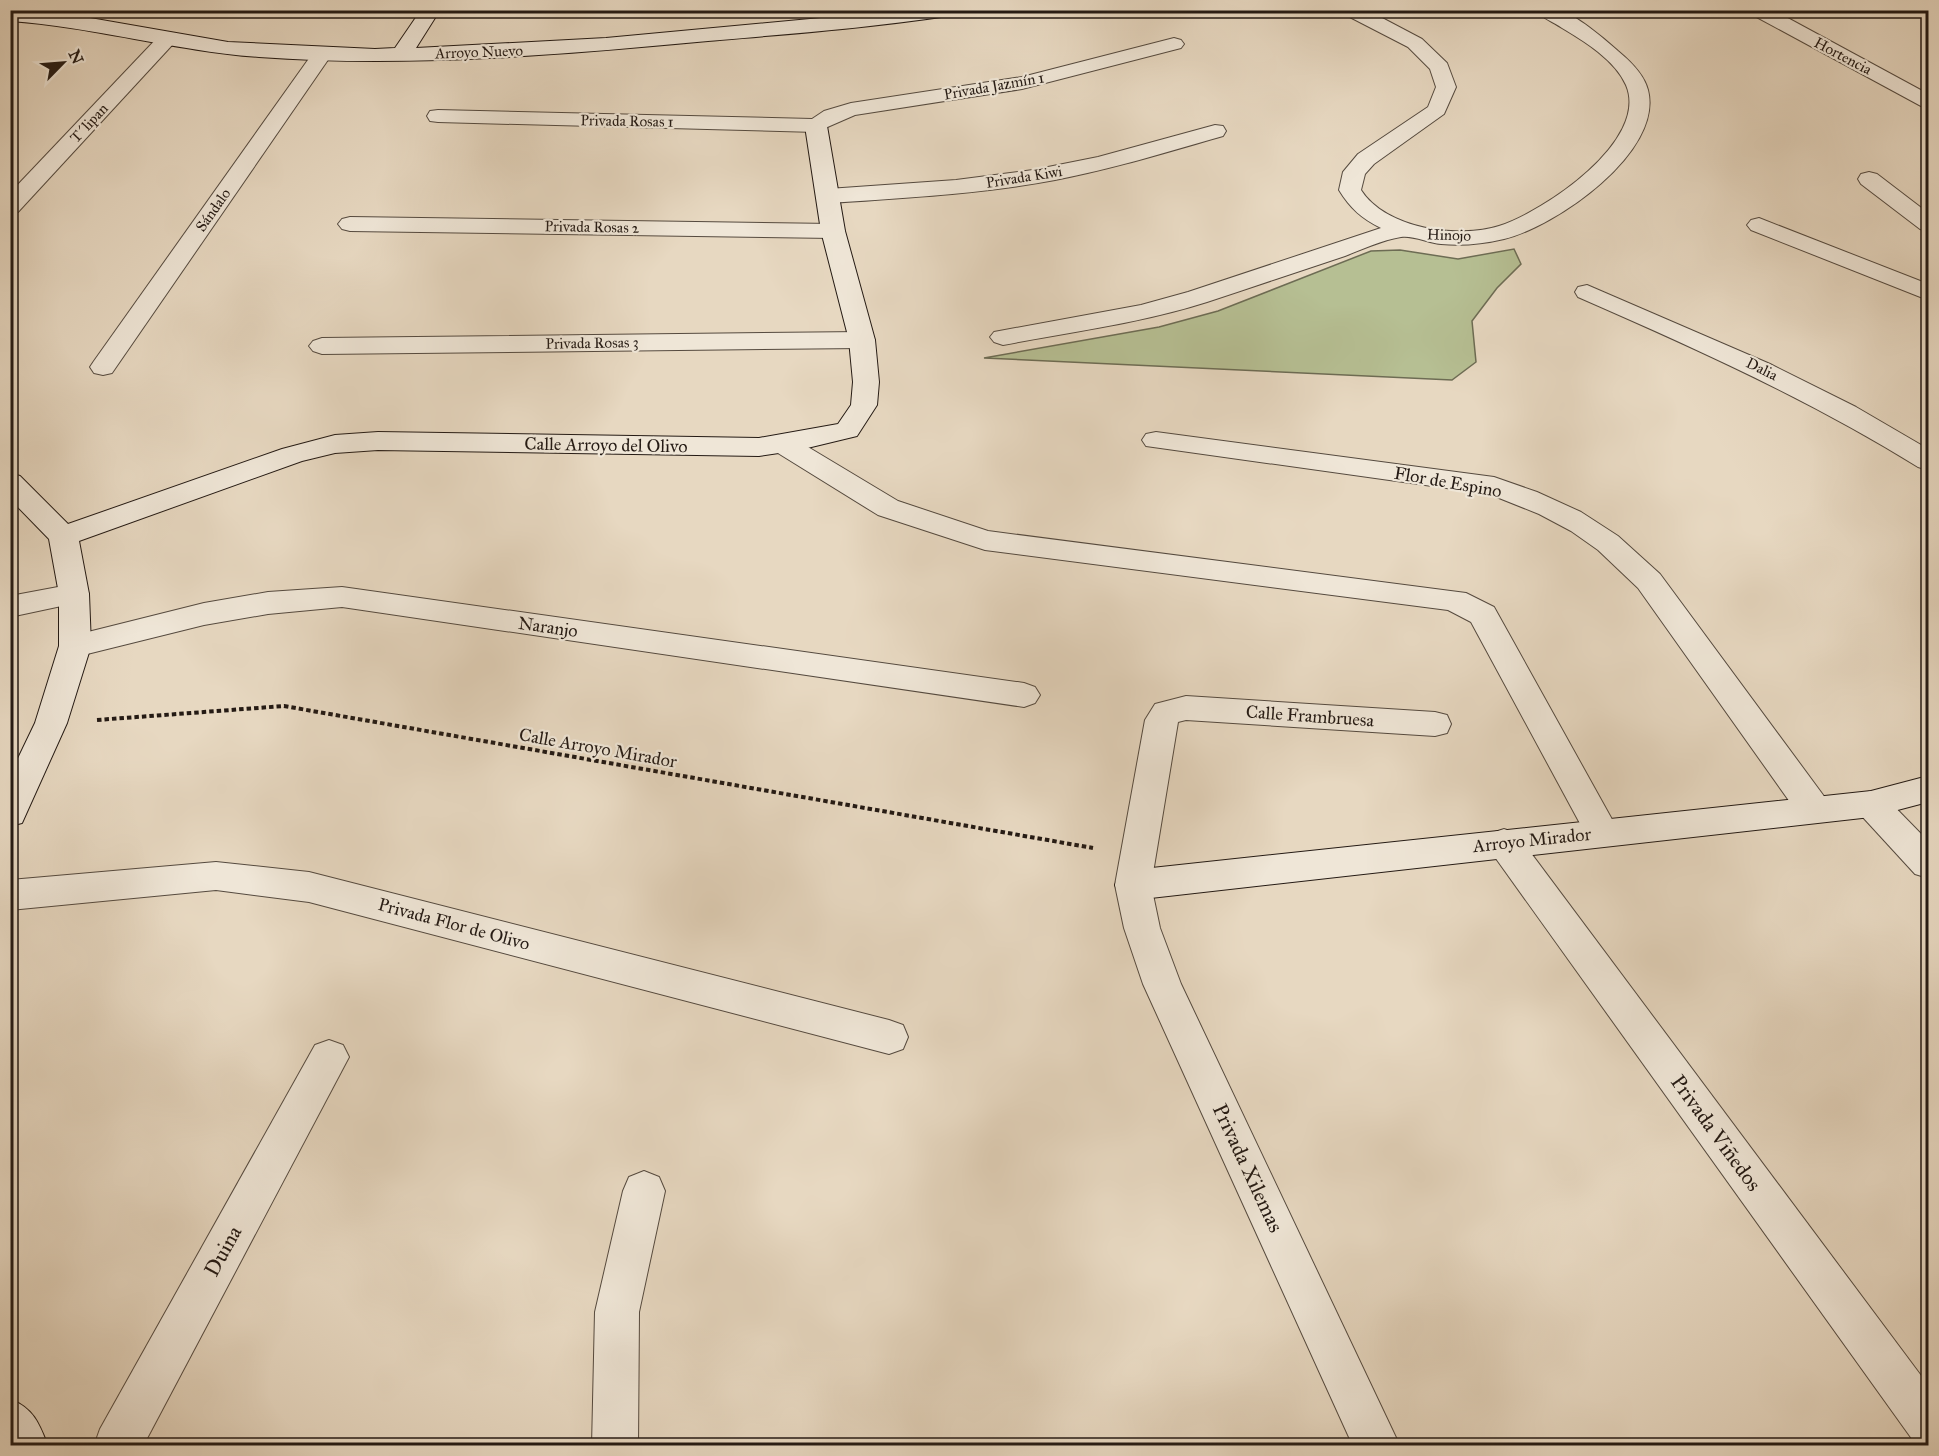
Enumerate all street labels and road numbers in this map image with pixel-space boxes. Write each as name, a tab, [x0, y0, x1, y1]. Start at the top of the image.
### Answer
street label: Hortencia	[1811, 33, 1875, 79]
street label: Arroyo Nuevo	[434, 41, 524, 63]
street label: Privada Jazmín 1	[942, 68, 1046, 105]
street label: T´lipan	[66, 100, 112, 146]
street label: Privada Rosas 1	[580, 111, 674, 131]
street label: Privada Kiwi	[984, 162, 1064, 192]
street label: Sándalo	[192, 185, 234, 235]
street label: Privada Rosas 2	[545, 217, 640, 237]
street label: Hinojo	[1427, 225, 1472, 245]
street label: Privada Rosas 3	[545, 333, 639, 353]
street label: Dalia	[1743, 354, 1781, 385]
street label: Calle Arroyo del Olivo	[524, 433, 688, 457]
street label: Flor de Espino	[1392, 462, 1504, 502]
street label: Naranjo	[517, 612, 579, 642]
street label: Calle Frambruesa	[1245, 701, 1375, 731]
street label: Calle Arroyo Mirador	[517, 723, 679, 773]
street label: Arroyo Mirador	[1471, 823, 1592, 857]
street label: Privada Flor de Olivo	[376, 893, 532, 955]
street label: Privada Viñedos	[1665, 1070, 1767, 1196]
street label: Privada Xilemas	[1207, 1100, 1289, 1236]
street label: Duina	[199, 1221, 247, 1281]

